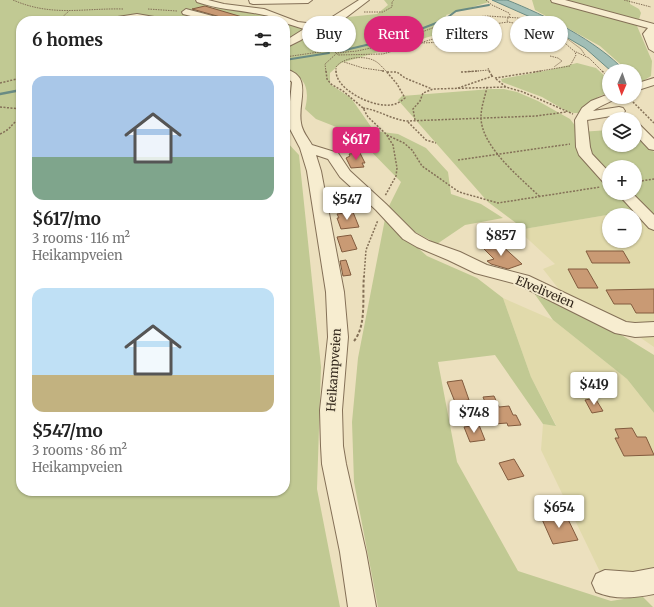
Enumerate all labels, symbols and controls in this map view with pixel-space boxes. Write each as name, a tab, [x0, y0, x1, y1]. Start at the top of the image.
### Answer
chip: Buy	[302, 16, 356, 52]
chip: Rent	[364, 16, 424, 52]
chip: Filters	[432, 16, 502, 52]
chip: New	[510, 16, 568, 52]
text: 6 homes	[32, 29, 103, 51]
icon: filters	[252, 29, 274, 51]
north arrow	[602, 64, 642, 104]
map controls	[602, 64, 642, 248]
icon: home	[117, 102, 189, 174]
button: layers	[602, 112, 642, 152]
pin: $617	[332, 127, 380, 161]
text: $617	[342, 131, 370, 148]
button: +	[602, 160, 642, 200]
pin: $547	[323, 187, 371, 221]
text: $547	[332, 191, 362, 208]
text: $617/mo	[32, 208, 101, 230]
button: −	[602, 208, 642, 248]
pin: $857	[477, 223, 525, 257]
text: $857	[486, 227, 516, 244]
text: 3 rooms · 116 m²	[32, 230, 130, 247]
text: Heikampveien	[32, 247, 123, 264]
street label: Elveliveien	[513, 272, 577, 311]
icon: home	[117, 314, 189, 386]
street label: Heikampveien	[323, 328, 344, 412]
pin: $419	[570, 372, 618, 406]
text: $419	[579, 376, 609, 393]
pin: $748	[450, 400, 498, 434]
text: $748	[459, 404, 489, 421]
text: $547/mo	[32, 420, 103, 442]
text: 3 rooms · 86 m²	[32, 442, 127, 459]
text: Heikampveien	[32, 459, 123, 476]
pin: $654	[535, 495, 583, 529]
text: $654	[543, 499, 575, 516]

